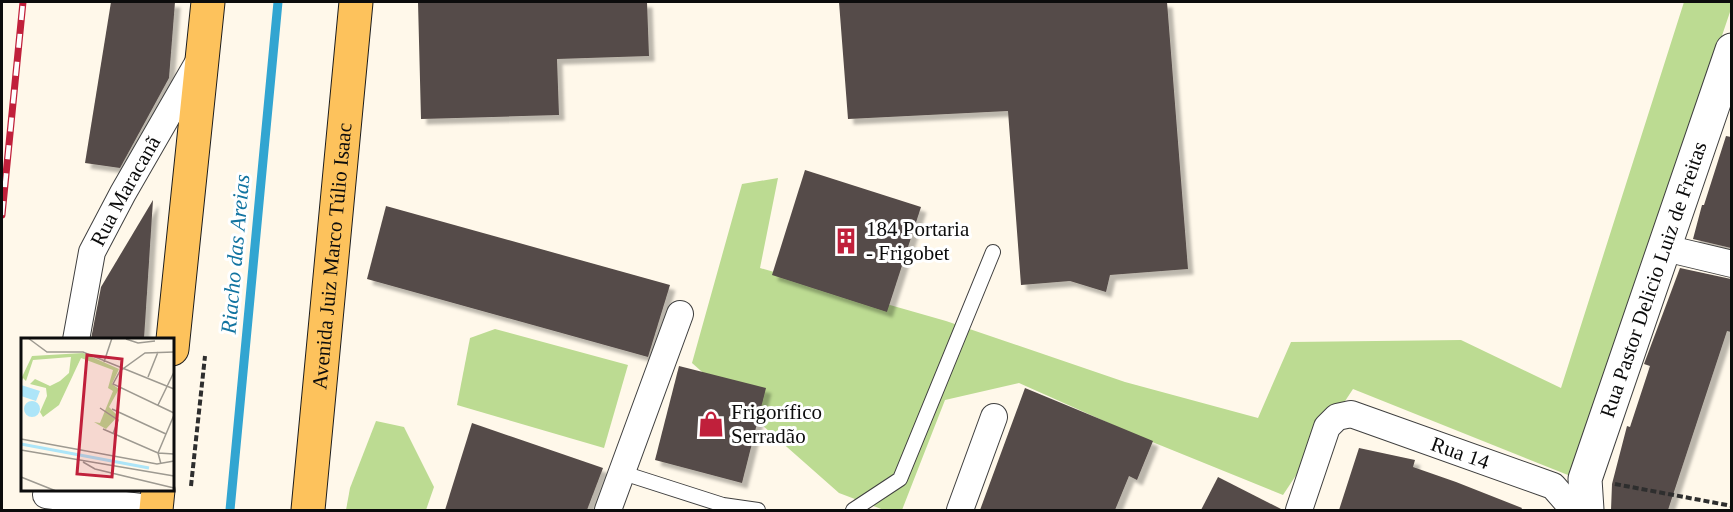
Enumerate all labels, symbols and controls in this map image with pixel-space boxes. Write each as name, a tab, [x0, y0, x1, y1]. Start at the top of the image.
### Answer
street label: Avenida Juiz Marco Túlio Isaac	[307, 122, 357, 390]
street label: Rua Maracanã	[85, 131, 166, 250]
street label: Rua Pastor Delicio Luiz de Freitas	[1595, 138, 1712, 421]
water label: Riacho das Areias	[215, 173, 254, 336]
place label: 184 Portaria - Frigobet	[866, 217, 970, 265]
building icon: 184 Portaria - Frigobet	[831, 226, 861, 256]
inset map	[21, 338, 174, 491]
place label: Frigorífico Serradão	[731, 400, 822, 448]
shop icon: Frigorífico Serradão	[696, 409, 726, 439]
street label: Rua 14	[1428, 432, 1493, 474]

